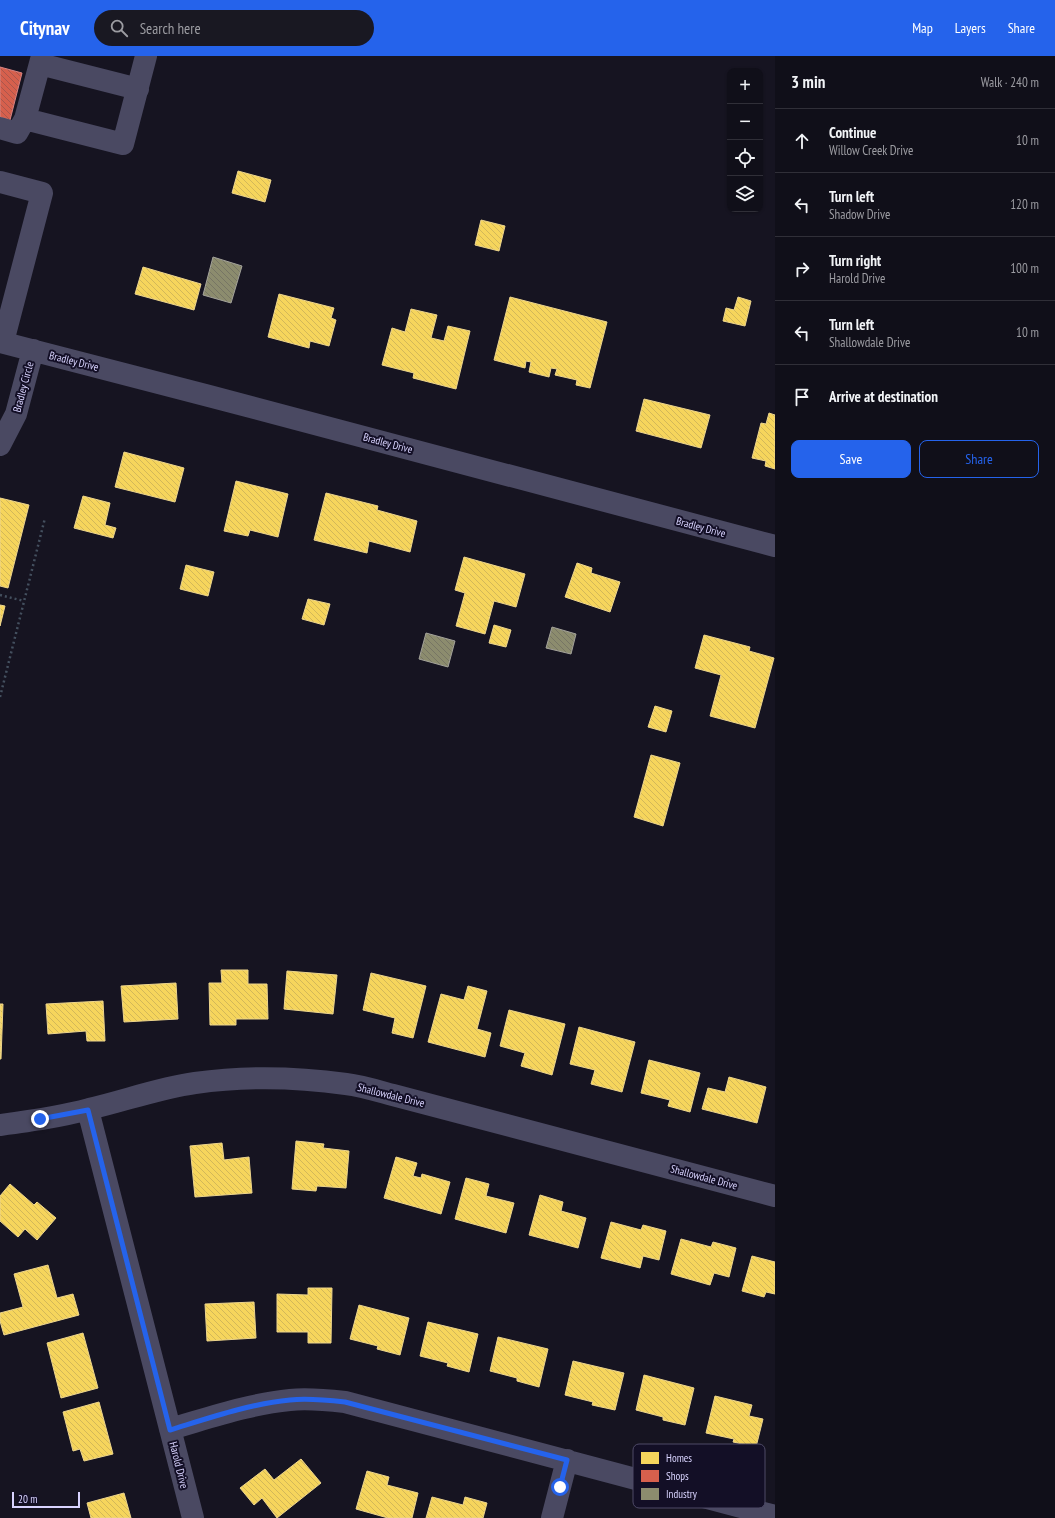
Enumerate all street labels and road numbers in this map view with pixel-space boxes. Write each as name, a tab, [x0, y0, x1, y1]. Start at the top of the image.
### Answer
street label: Bradley Drive	[48, 348, 101, 374]
street label: Bradley Circle	[10, 360, 37, 414]
street label: Bradley Drive	[362, 430, 415, 456]
street label: Bradley Drive	[675, 514, 728, 540]
street label: Shallowdale Drive	[356, 1080, 427, 1110]
street label: Shallowdale Drive	[669, 1161, 739, 1193]
street label: Harold Drive	[166, 1440, 192, 1490]

